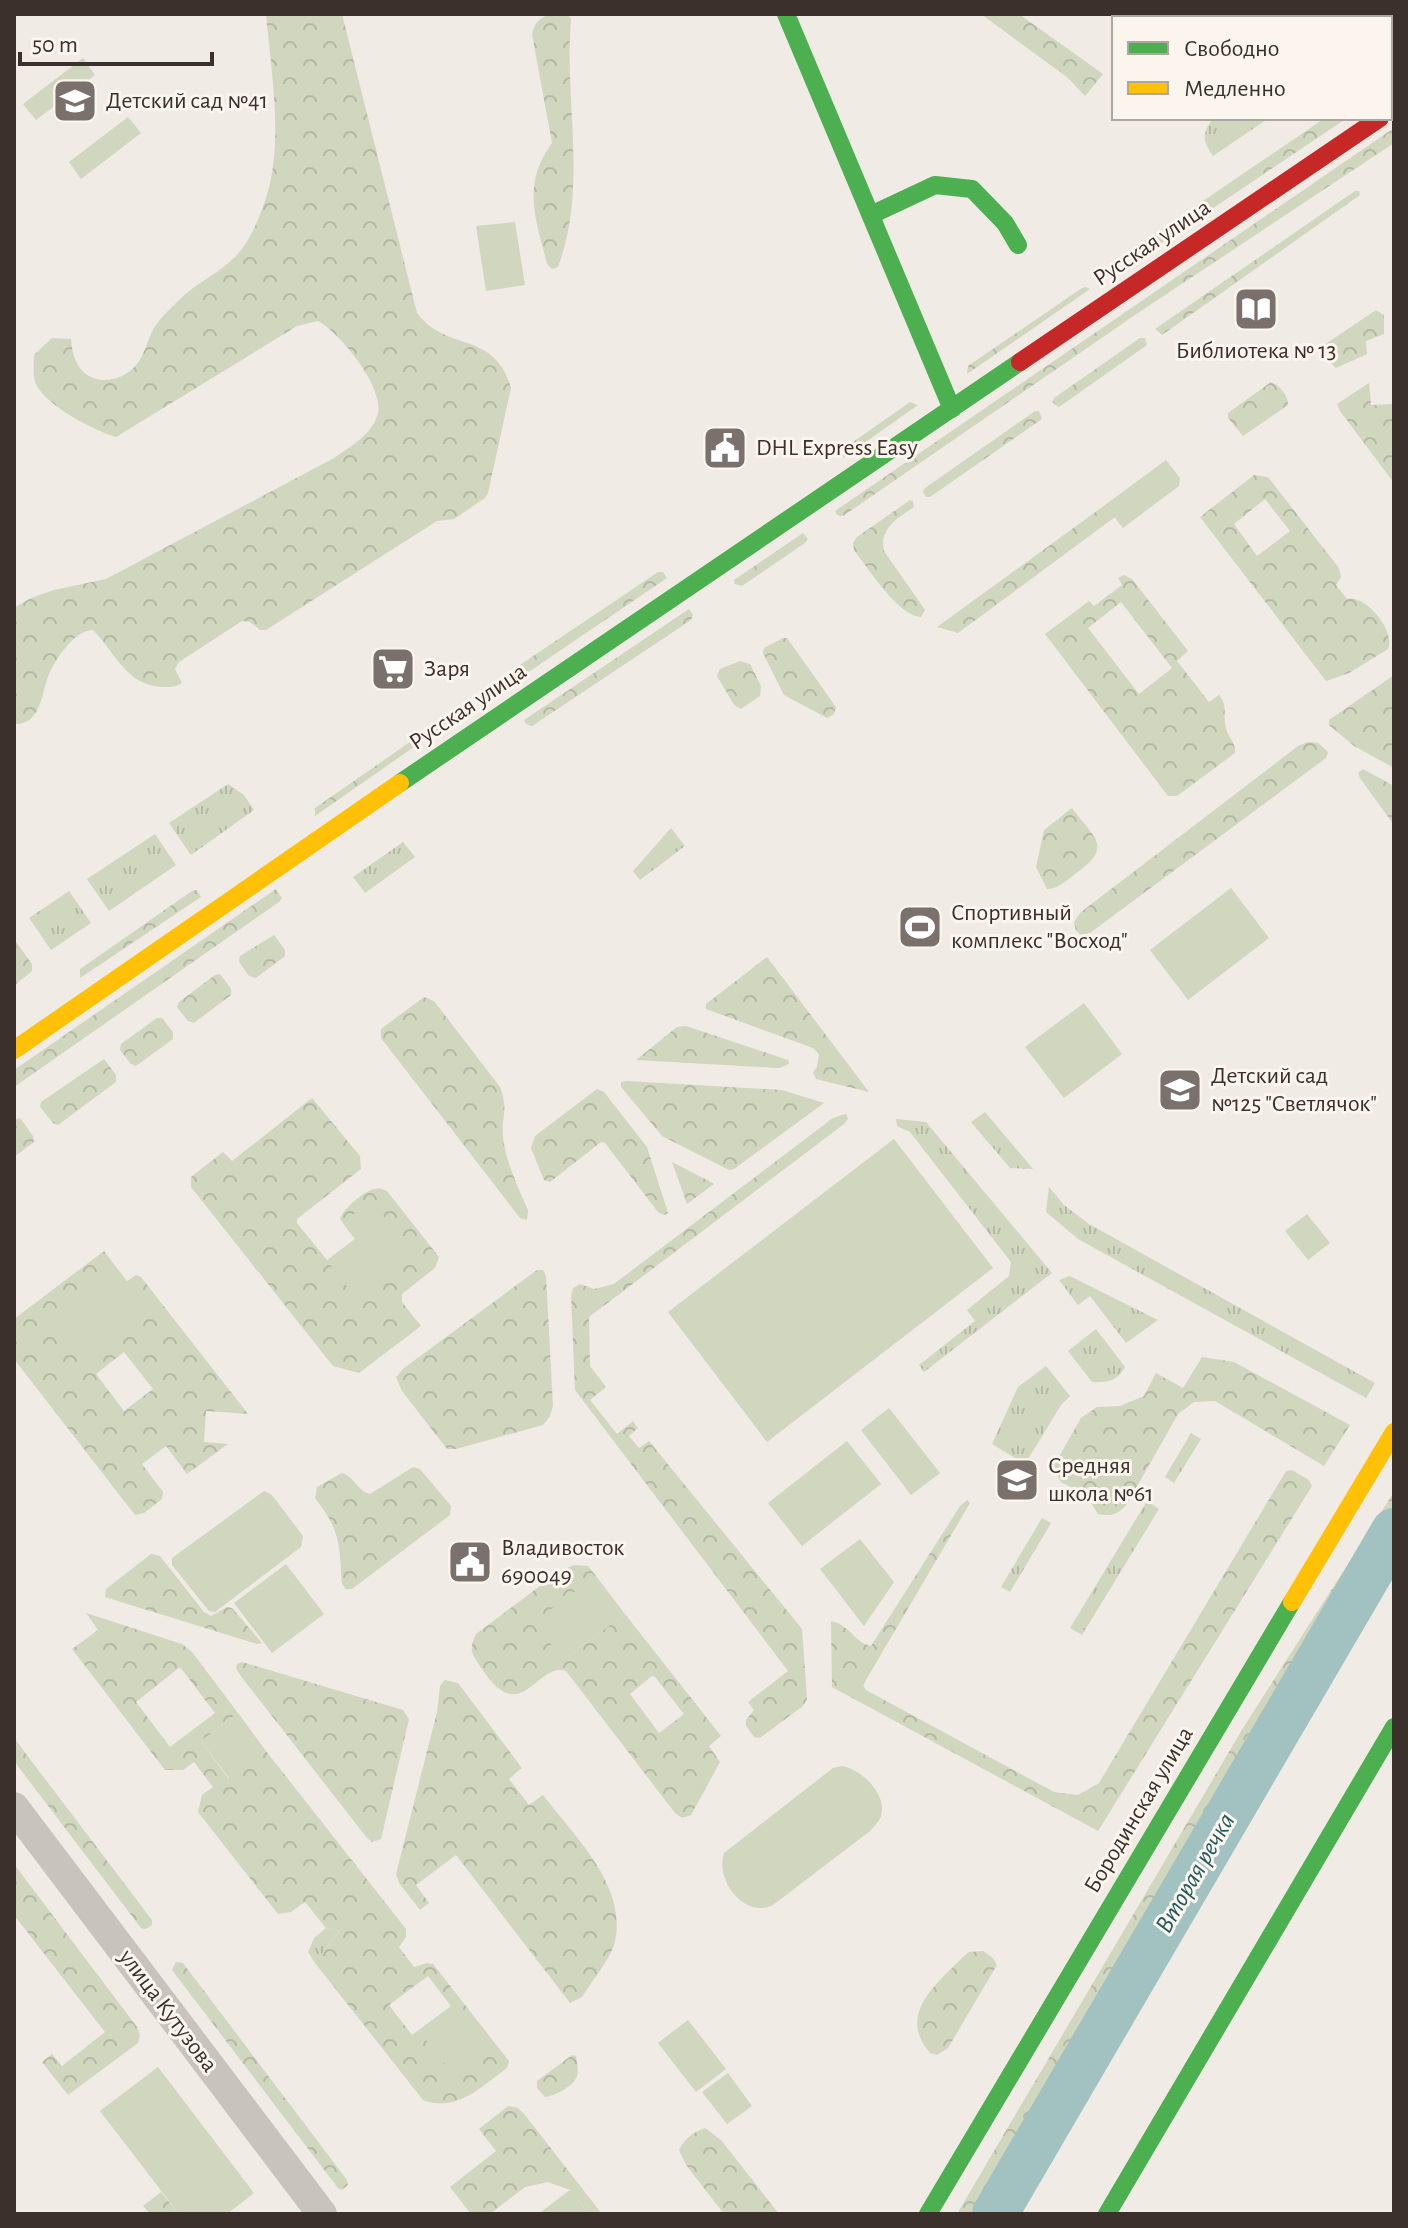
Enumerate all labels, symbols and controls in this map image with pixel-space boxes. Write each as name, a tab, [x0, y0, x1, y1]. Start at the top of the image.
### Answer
scale bar	[20, 16, 212, 66]
legend	[1112, 16, 1392, 120]
text: 50 m	[32, 33, 78, 57]
text: Свободно	[1184, 37, 1279, 61]
school or university icon: Детский сад №41	[51, 77, 99, 125]
text: Медленно	[1184, 77, 1286, 101]
place label: Детский сад №41	[106, 89, 268, 113]
street label: Русская улица	[1089, 195, 1215, 291]
library icon: Библиотека № 13	[1232, 285, 1280, 333]
place label: Библиотека № 13	[1176, 339, 1336, 363]
public building icon: DHL Express Easy	[701, 424, 749, 472]
place label: DHL Express Easy	[756, 436, 918, 460]
supermarket icon: Заря	[369, 645, 417, 693]
place label: Заря	[424, 657, 470, 681]
street label: Русская улица	[405, 659, 531, 755]
place label: Спортивный комплекс "Восход"	[951, 901, 1128, 953]
sports icon: Спортивный комплекс "Восход"	[896, 903, 944, 951]
place label: Детский сад №125 "Светлячок"	[1211, 1064, 1377, 1116]
school or university icon: Детский сад №125 "Светлячок"	[1156, 1066, 1204, 1114]
place label: Средняя школа №61	[1048, 1454, 1153, 1506]
school or university icon: Средняя школа №61	[993, 1456, 1041, 1504]
place label: Владивосток 690049	[501, 1536, 624, 1588]
public building icon: Владивосток 690049	[446, 1538, 494, 1586]
street label: Бородинская улица	[1080, 1723, 1198, 1897]
water label: Вторая речка	[1150, 1809, 1240, 1937]
street label: улица Кутузова	[114, 1944, 222, 2077]

